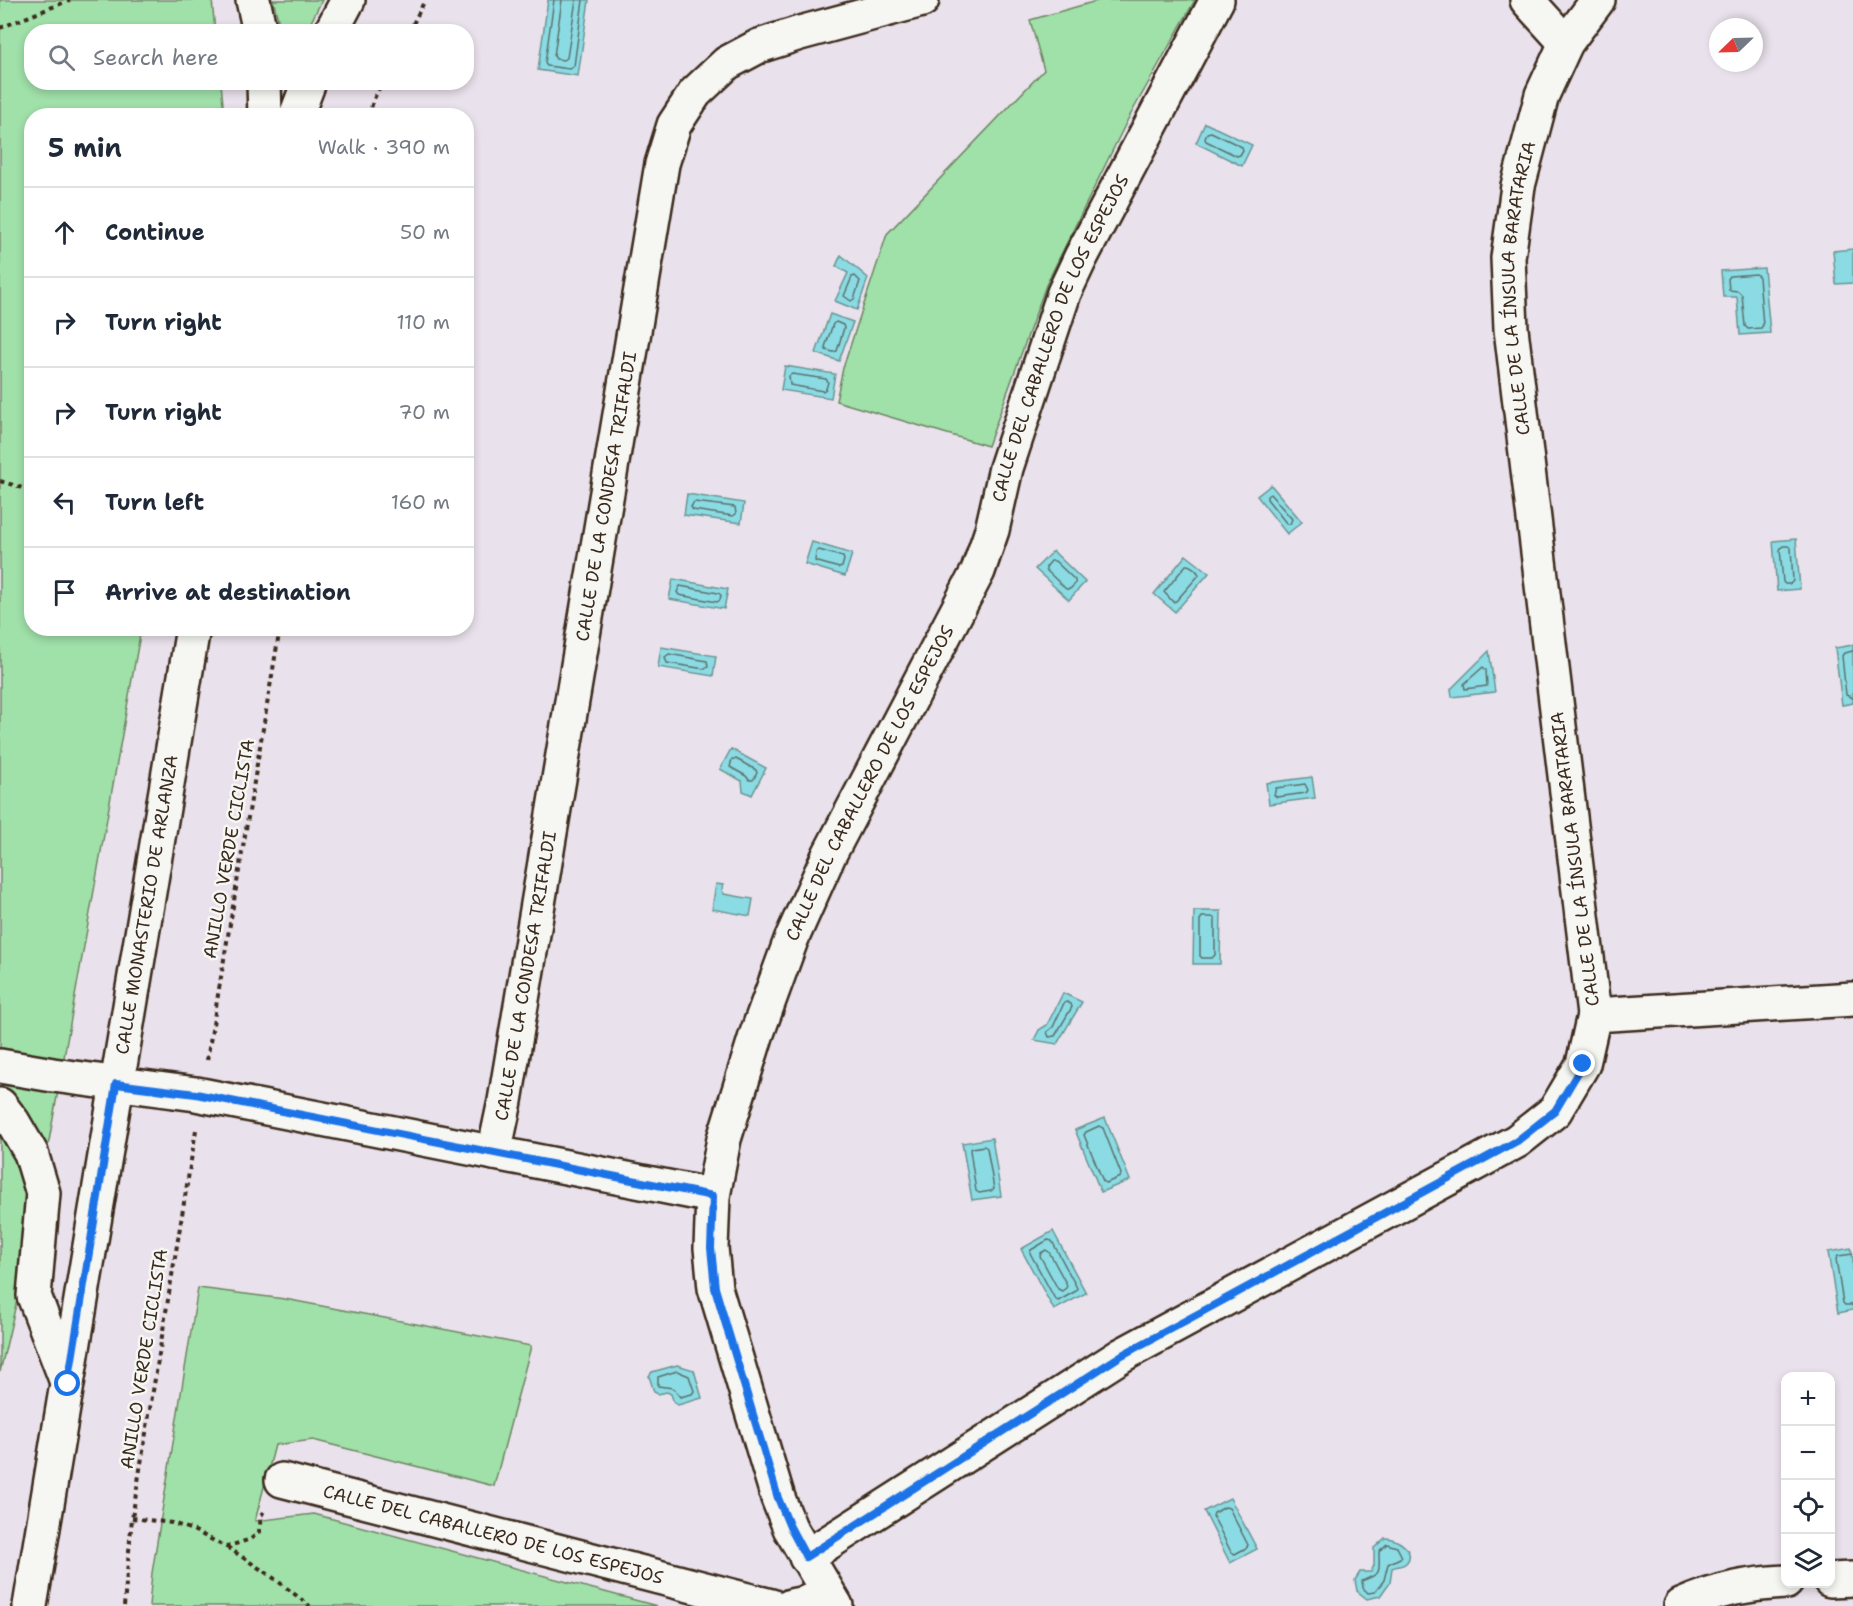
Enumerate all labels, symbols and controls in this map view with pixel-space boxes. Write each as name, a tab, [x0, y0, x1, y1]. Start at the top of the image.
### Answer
north arrow	[1709, 18, 1763, 72]
search box	[24, 24, 474, 90]
icon: search	[45, 41, 78, 74]
text: Search here	[93, 43, 219, 72]
text: 5 min	[48, 130, 122, 165]
text: Walk · 390 m	[318, 134, 450, 160]
street label: CALLE DE LA ÍNSULA BARATARIA	[1495, 138, 1541, 437]
street label: CALLE DEL CABALLERO DE LOS ESPEJOS	[987, 170, 1135, 504]
icon: ahead	[48, 216, 81, 249]
text: Continue	[105, 218, 205, 247]
text: 50 m	[400, 219, 450, 245]
icon: right	[48, 306, 81, 339]
text: Turn right	[105, 308, 222, 337]
text: 110 m	[396, 309, 450, 335]
street label: CALLE DE LA CONDESA TRIFALDI	[570, 350, 642, 643]
icon: right	[48, 396, 81, 429]
text: Turn right	[105, 398, 222, 427]
text: 70 m	[398, 399, 450, 425]
icon: left	[48, 486, 81, 519]
text: Turn left	[105, 488, 204, 517]
text: 160 m	[391, 489, 450, 515]
icon: arrive	[48, 576, 81, 609]
text: Arrive at destination	[105, 578, 351, 607]
street label: CALLE DEL CABALLERO DE LOS ESPEJOS	[780, 621, 959, 945]
street label: CALLE DE LA ÍNSULA BARATARIA	[1545, 710, 1605, 1008]
street label: ANILLO VERDE CICLISTA	[198, 737, 260, 961]
street label: CALLE MONASTERIO DE ARLANZA	[110, 753, 184, 1056]
street label: CALLE DE LA CONDESA TRIFALDI	[489, 829, 562, 1123]
route end	[1569, 1050, 1595, 1076]
street label: ANILLO VERDE CICLISTA	[115, 1247, 173, 1471]
route start	[54, 1370, 80, 1396]
map controls	[1781, 1372, 1835, 1588]
button: +	[1781, 1372, 1835, 1426]
button: −	[1781, 1426, 1835, 1480]
street label: CALLE DEL CABALLERO DE LOS ESPEJOS	[320, 1479, 666, 1590]
button: locate	[1781, 1480, 1835, 1534]
button: layers	[1781, 1534, 1835, 1588]

